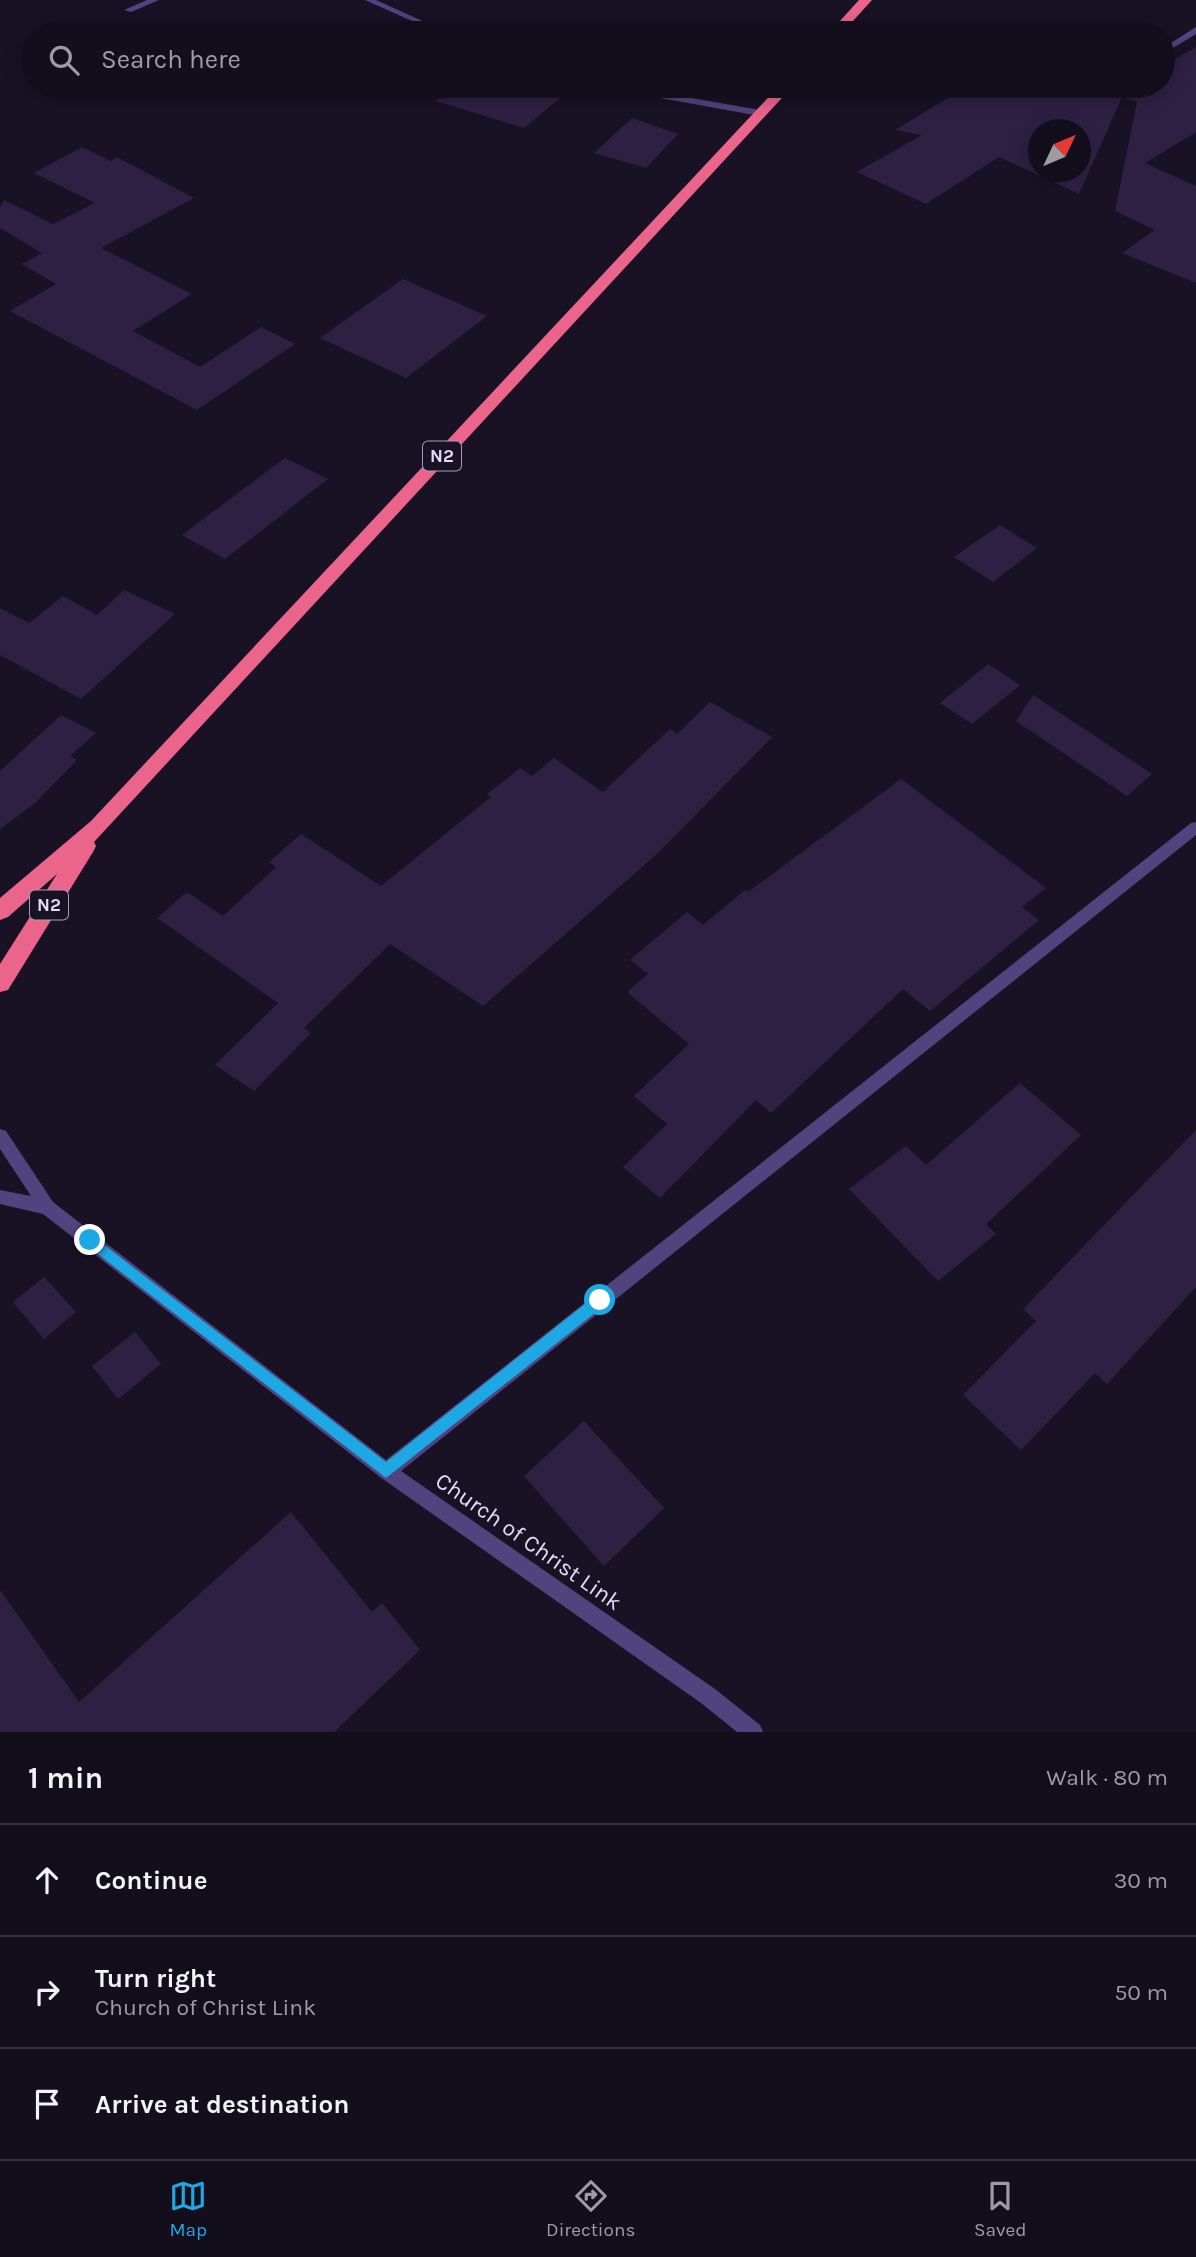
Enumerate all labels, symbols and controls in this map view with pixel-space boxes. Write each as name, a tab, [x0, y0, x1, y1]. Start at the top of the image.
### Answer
search box	[21, 21, 1175, 98]
icon: search	[45, 41, 83, 79]
text: Search here	[101, 44, 241, 75]
north arrow	[1028, 119, 1091, 182]
road number: N2	[423, 442, 461, 470]
road number: N2	[30, 890, 68, 920]
route end	[74, 1224, 105, 1255]
route start	[584, 1284, 615, 1315]
street label: Church of Christ Link	[430, 1467, 627, 1616]
text: 1 min	[28, 1760, 103, 1796]
text: Walk · 80 m	[1046, 1764, 1168, 1791]
icon: ahead	[28, 1861, 66, 1899]
text: Continue	[95, 1865, 207, 1896]
text: 30 m	[1114, 1867, 1168, 1894]
text: Turn right	[95, 1963, 216, 1994]
icon: right	[28, 1973, 66, 2011]
text: 50 m	[1114, 1979, 1168, 2006]
text: Church of Christ Link	[95, 1994, 316, 2021]
icon: arrive	[28, 2085, 66, 2123]
text: Arrive at destination	[95, 2089, 349, 2120]
tab: Map	[169, 2177, 207, 2241]
tab: Directions	[546, 2177, 635, 2241]
tab: Saved	[974, 2177, 1027, 2241]

